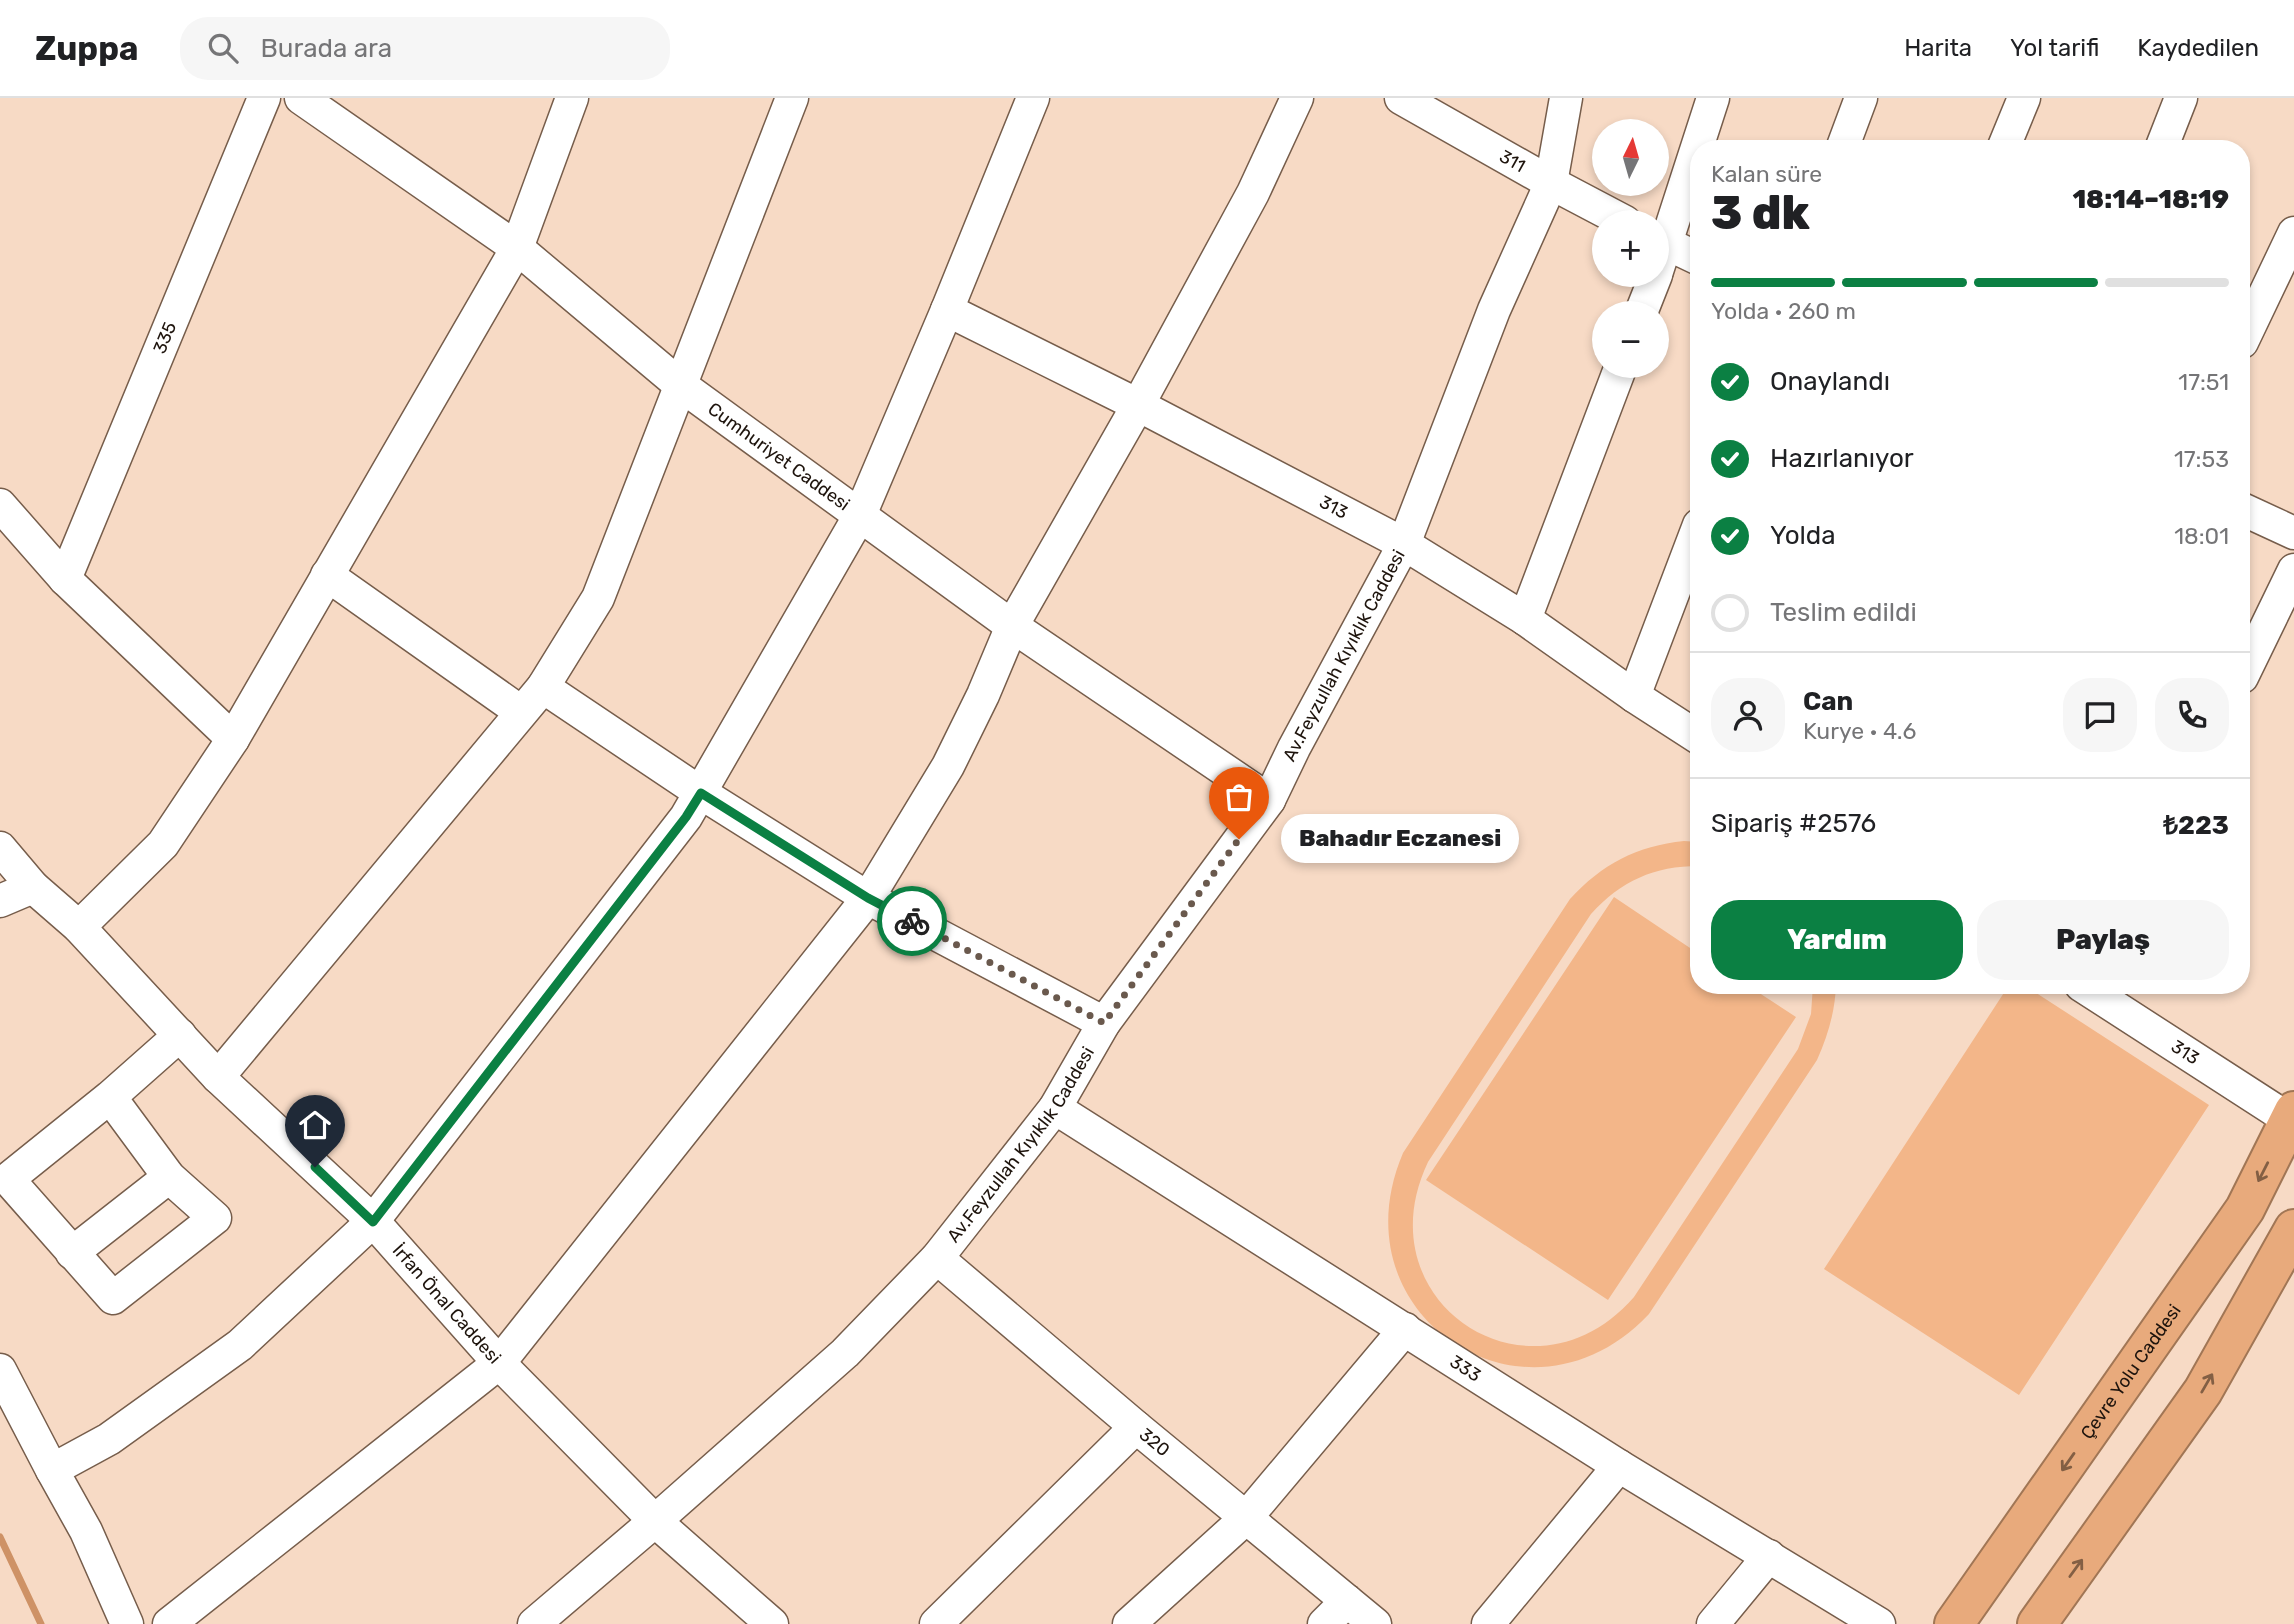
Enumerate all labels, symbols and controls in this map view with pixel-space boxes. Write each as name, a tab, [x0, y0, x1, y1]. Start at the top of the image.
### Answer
search box	[180, 17, 670, 80]
text: Zuppa	[35, 29, 138, 68]
icon: search	[204, 29, 242, 67]
text: Burada ara	[260, 33, 392, 64]
text: Harita	[1904, 34, 1972, 62]
text: Yol tarifi	[2010, 34, 2099, 62]
text: Kaydedilen	[2137, 34, 2259, 62]
north arrow	[1592, 119, 1670, 196]
map controls	[1592, 119, 1669, 378]
street label: 311	[1496, 145, 1529, 177]
text: Kalan süre	[1711, 160, 1822, 188]
text: 18:14–18:19	[2072, 184, 2229, 215]
text: 3 dk	[1711, 186, 1810, 241]
button: +	[1592, 210, 1669, 287]
text: Yolda · 260 m	[1711, 297, 1856, 325]
button: −	[1592, 301, 1669, 378]
street label: 335	[148, 319, 181, 357]
icon: check	[1711, 363, 1749, 401]
text: Onaylandı	[1770, 366, 1890, 397]
text: 17:51	[2178, 368, 2229, 396]
street label: Cumhuriyet Caddesi	[704, 398, 854, 515]
icon: check	[1711, 440, 1749, 478]
text: Hazırlanıyor	[1770, 443, 1914, 474]
text: 17:53	[2174, 445, 2229, 473]
street label: 313	[1316, 491, 1352, 524]
icon: check	[1711, 517, 1749, 555]
text: Yolda	[1770, 520, 1836, 551]
text: 18:01	[2174, 522, 2229, 550]
street label: Av.Feyzullah Kıyıklık Caddesi	[1278, 546, 1410, 765]
text: Teslim edildi	[1770, 597, 1917, 628]
button: person	[1711, 678, 1785, 752]
button: chat	[2063, 678, 2137, 752]
button: phone	[2155, 678, 2229, 752]
text: Can	[1803, 686, 1853, 717]
text: Kurye · 4.6	[1803, 717, 1916, 745]
pin	[1209, 767, 1269, 839]
icon: bag	[1220, 778, 1258, 816]
text: Sipariş #2576	[1711, 808, 1876, 839]
text: ₺223	[2163, 810, 2229, 841]
callout: Bahadır Eczanesi	[1281, 814, 1519, 864]
text: Bahadır Eczanesi	[1299, 824, 1501, 852]
courier	[877, 886, 947, 956]
button: Yardım	[1711, 900, 1963, 980]
button: Paylaş	[1977, 900, 2229, 980]
icon: bike	[893, 902, 931, 940]
street label: 313	[2167, 1035, 2203, 1069]
street label: Av.Feyzullah Kıyıklık Caddesi	[942, 1043, 1099, 1247]
pin	[285, 1095, 345, 1167]
icon: home	[296, 1106, 334, 1144]
one-way arrow	[2256, 1161, 2270, 1182]
street label: İrfan Önal Caddesi	[388, 1240, 506, 1368]
street label: Çevre Yolu Caddesi	[2076, 1300, 2186, 1443]
street label: 333	[1446, 1350, 1485, 1386]
one-way arrow	[2201, 1373, 2215, 1393]
street label: 320	[1135, 1423, 1174, 1461]
one-way arrow	[2061, 1452, 2075, 1471]
one-way arrow	[2069, 1559, 2083, 1578]

